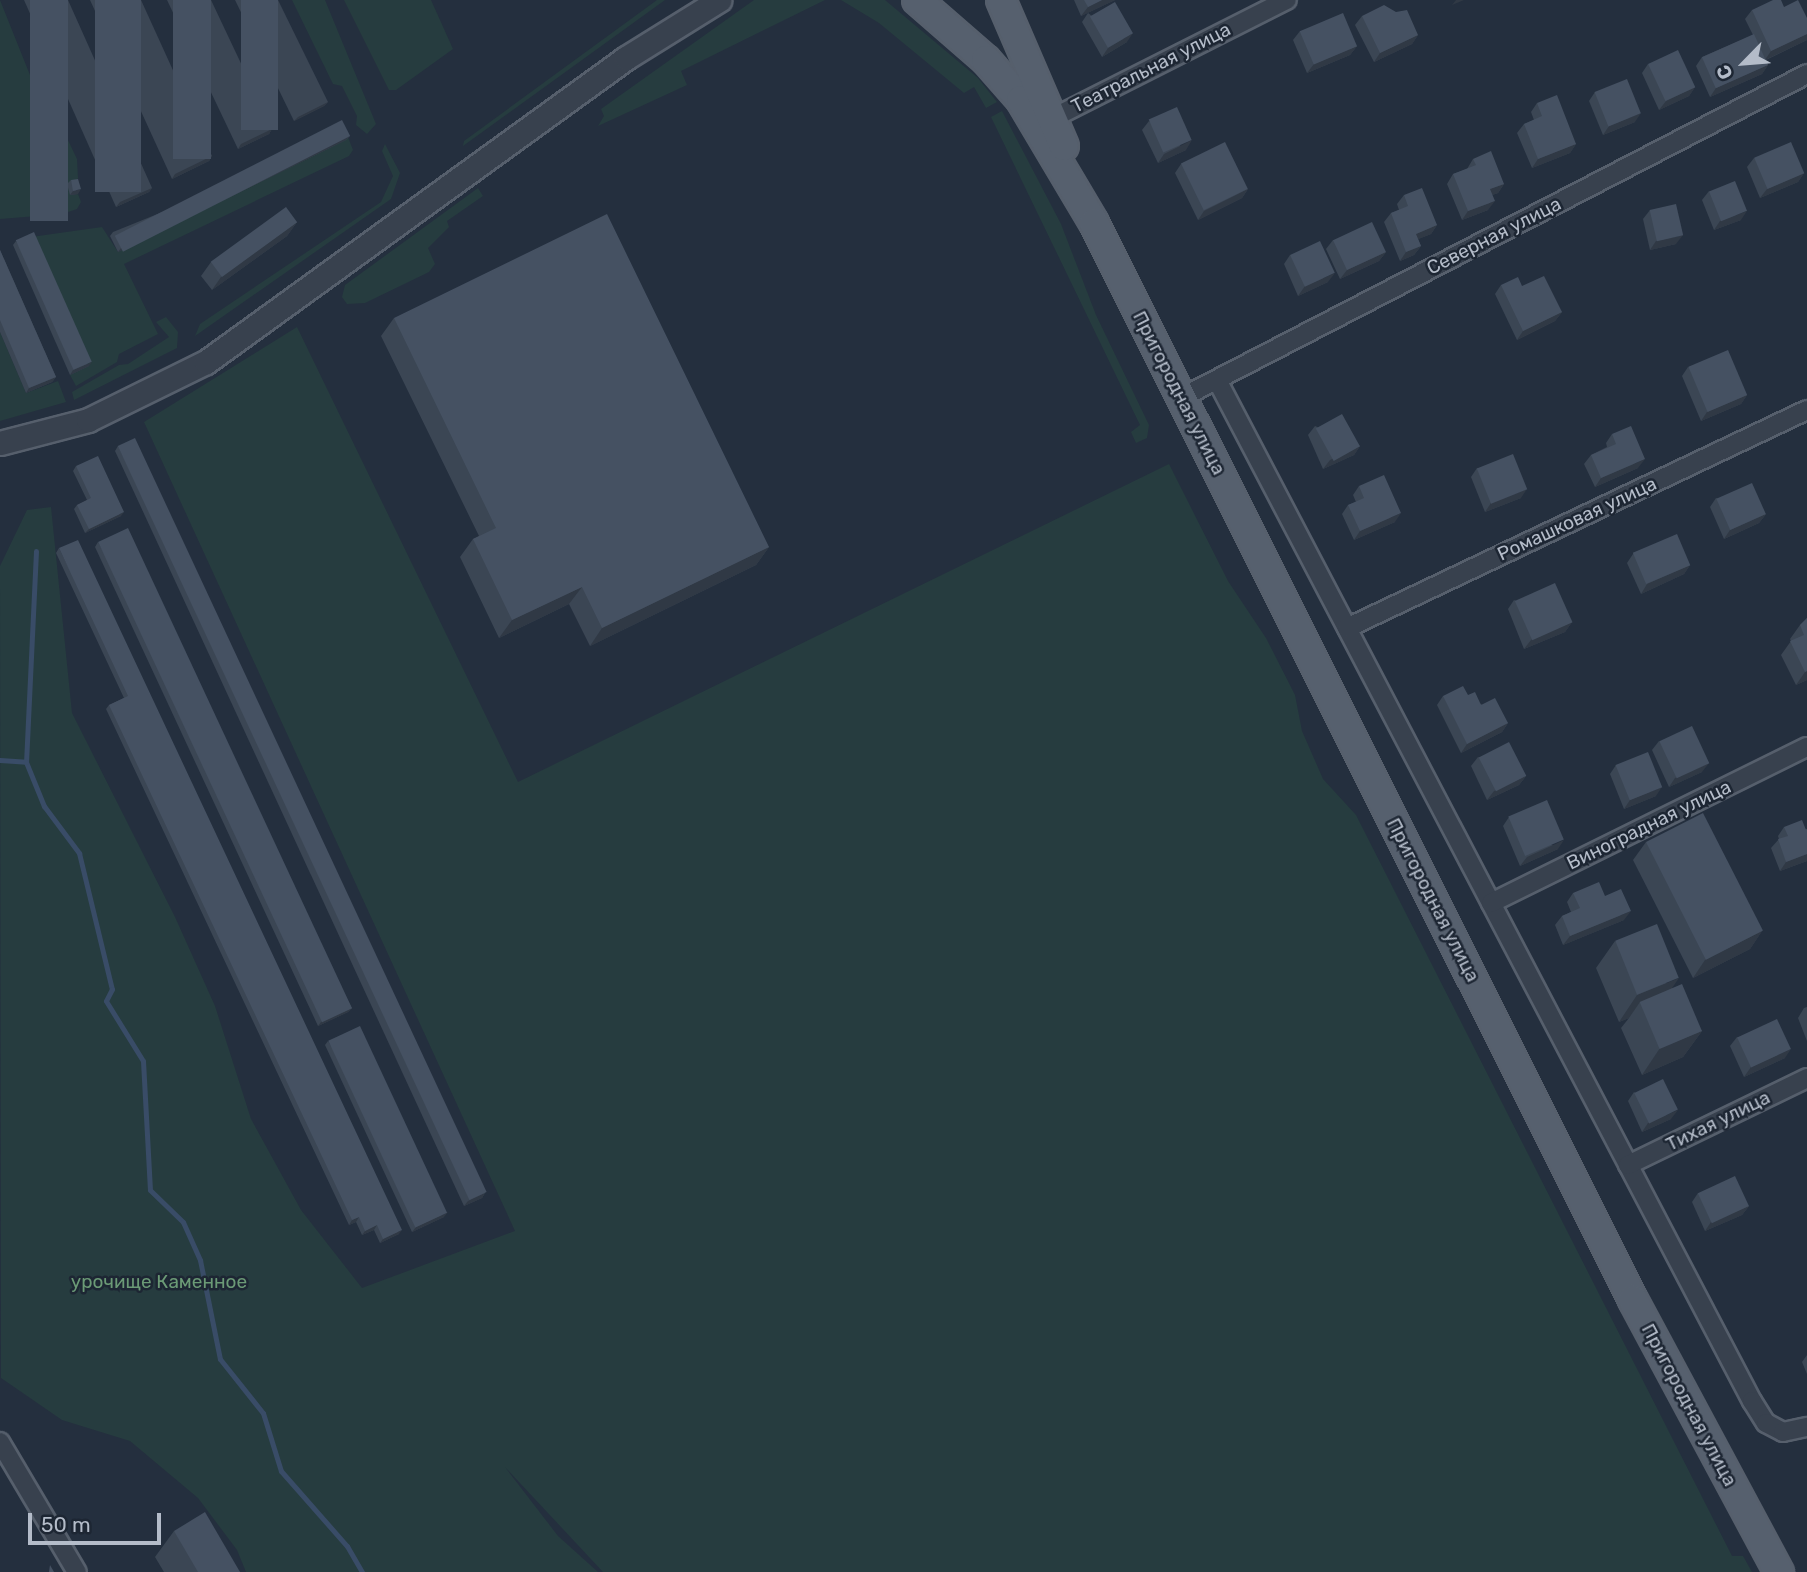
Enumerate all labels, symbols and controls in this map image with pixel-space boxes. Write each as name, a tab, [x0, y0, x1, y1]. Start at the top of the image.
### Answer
street label: Театральная улица	[1067, 18, 1235, 118]
north arrow	[1709, 28, 1779, 98]
text: С	[1711, 61, 1738, 83]
street label: Северная улица	[1423, 192, 1565, 280]
street label: Пригородная улица	[1128, 307, 1230, 479]
street label: Ромашковая улица	[1494, 472, 1660, 566]
street label: Виноградная улица	[1563, 775, 1735, 875]
street label: Пригородная улица	[1382, 814, 1484, 986]
street label: Тихая улица	[1662, 1086, 1774, 1156]
park label: урочище Каменное	[71, 1271, 247, 1293]
street label: Пригородная улица	[1637, 1320, 1741, 1490]
scale bar	[32, 1498, 164, 1542]
text: 50 m	[41, 1512, 91, 1537]

